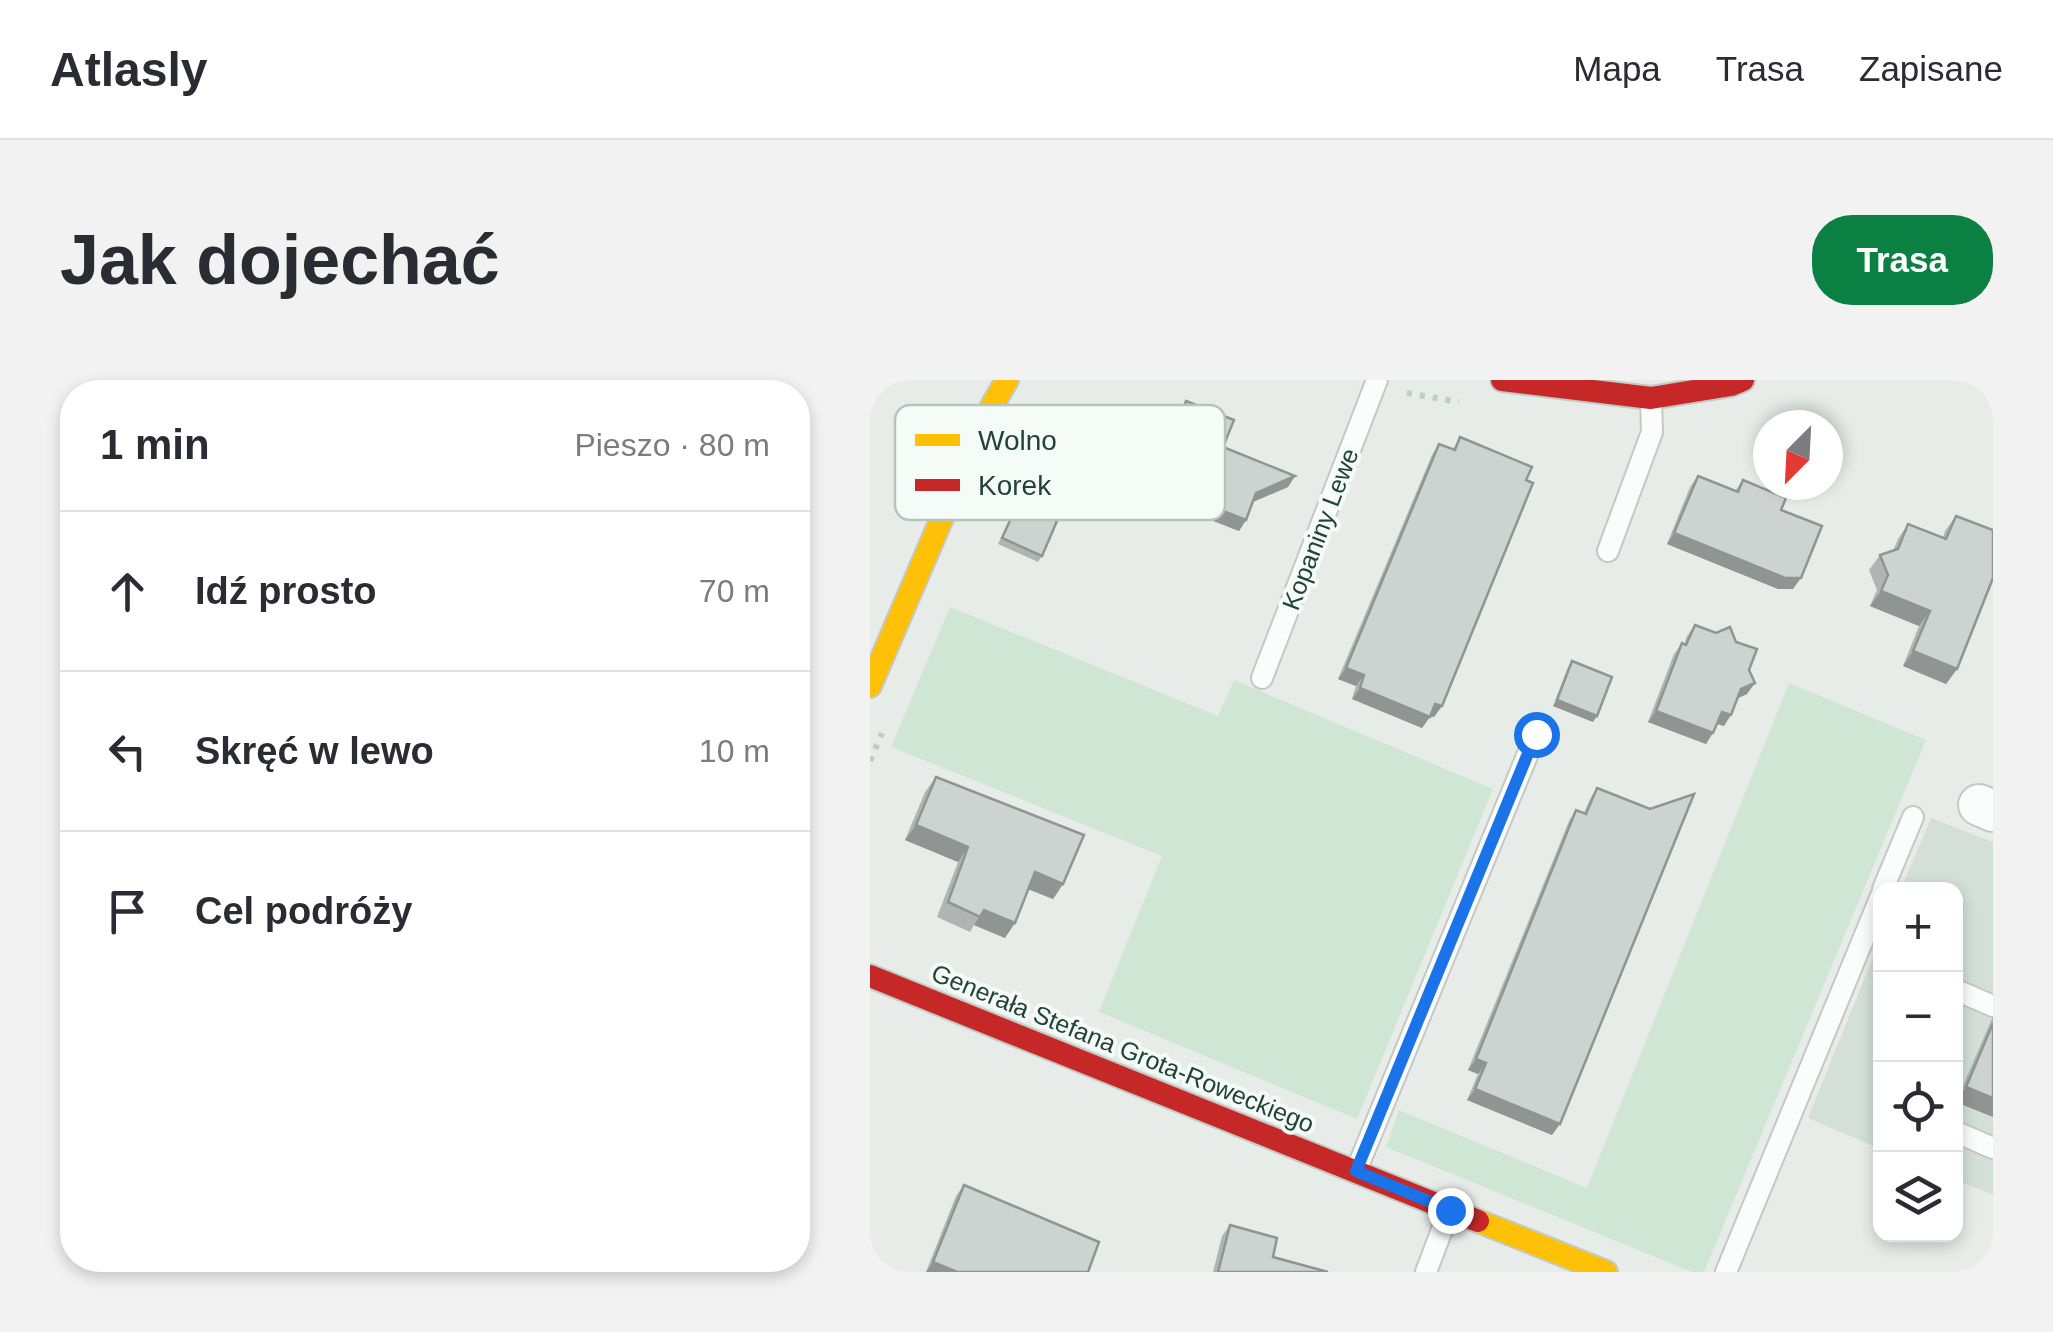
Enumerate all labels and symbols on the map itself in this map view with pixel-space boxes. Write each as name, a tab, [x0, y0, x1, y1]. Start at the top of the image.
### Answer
legend	[895, 405, 1225, 520]
north arrow	[1753, 410, 1843, 500]
text: Wolno	[978, 425, 1057, 456]
street label: Kopaniny Lewe	[1276, 444, 1364, 614]
text: Korek	[978, 470, 1052, 501]
route start	[1514, 712, 1560, 758]
street label: Generała Stefana Grota-Roweckiego	[928, 958, 1318, 1138]
route end	[1428, 1188, 1474, 1234]

